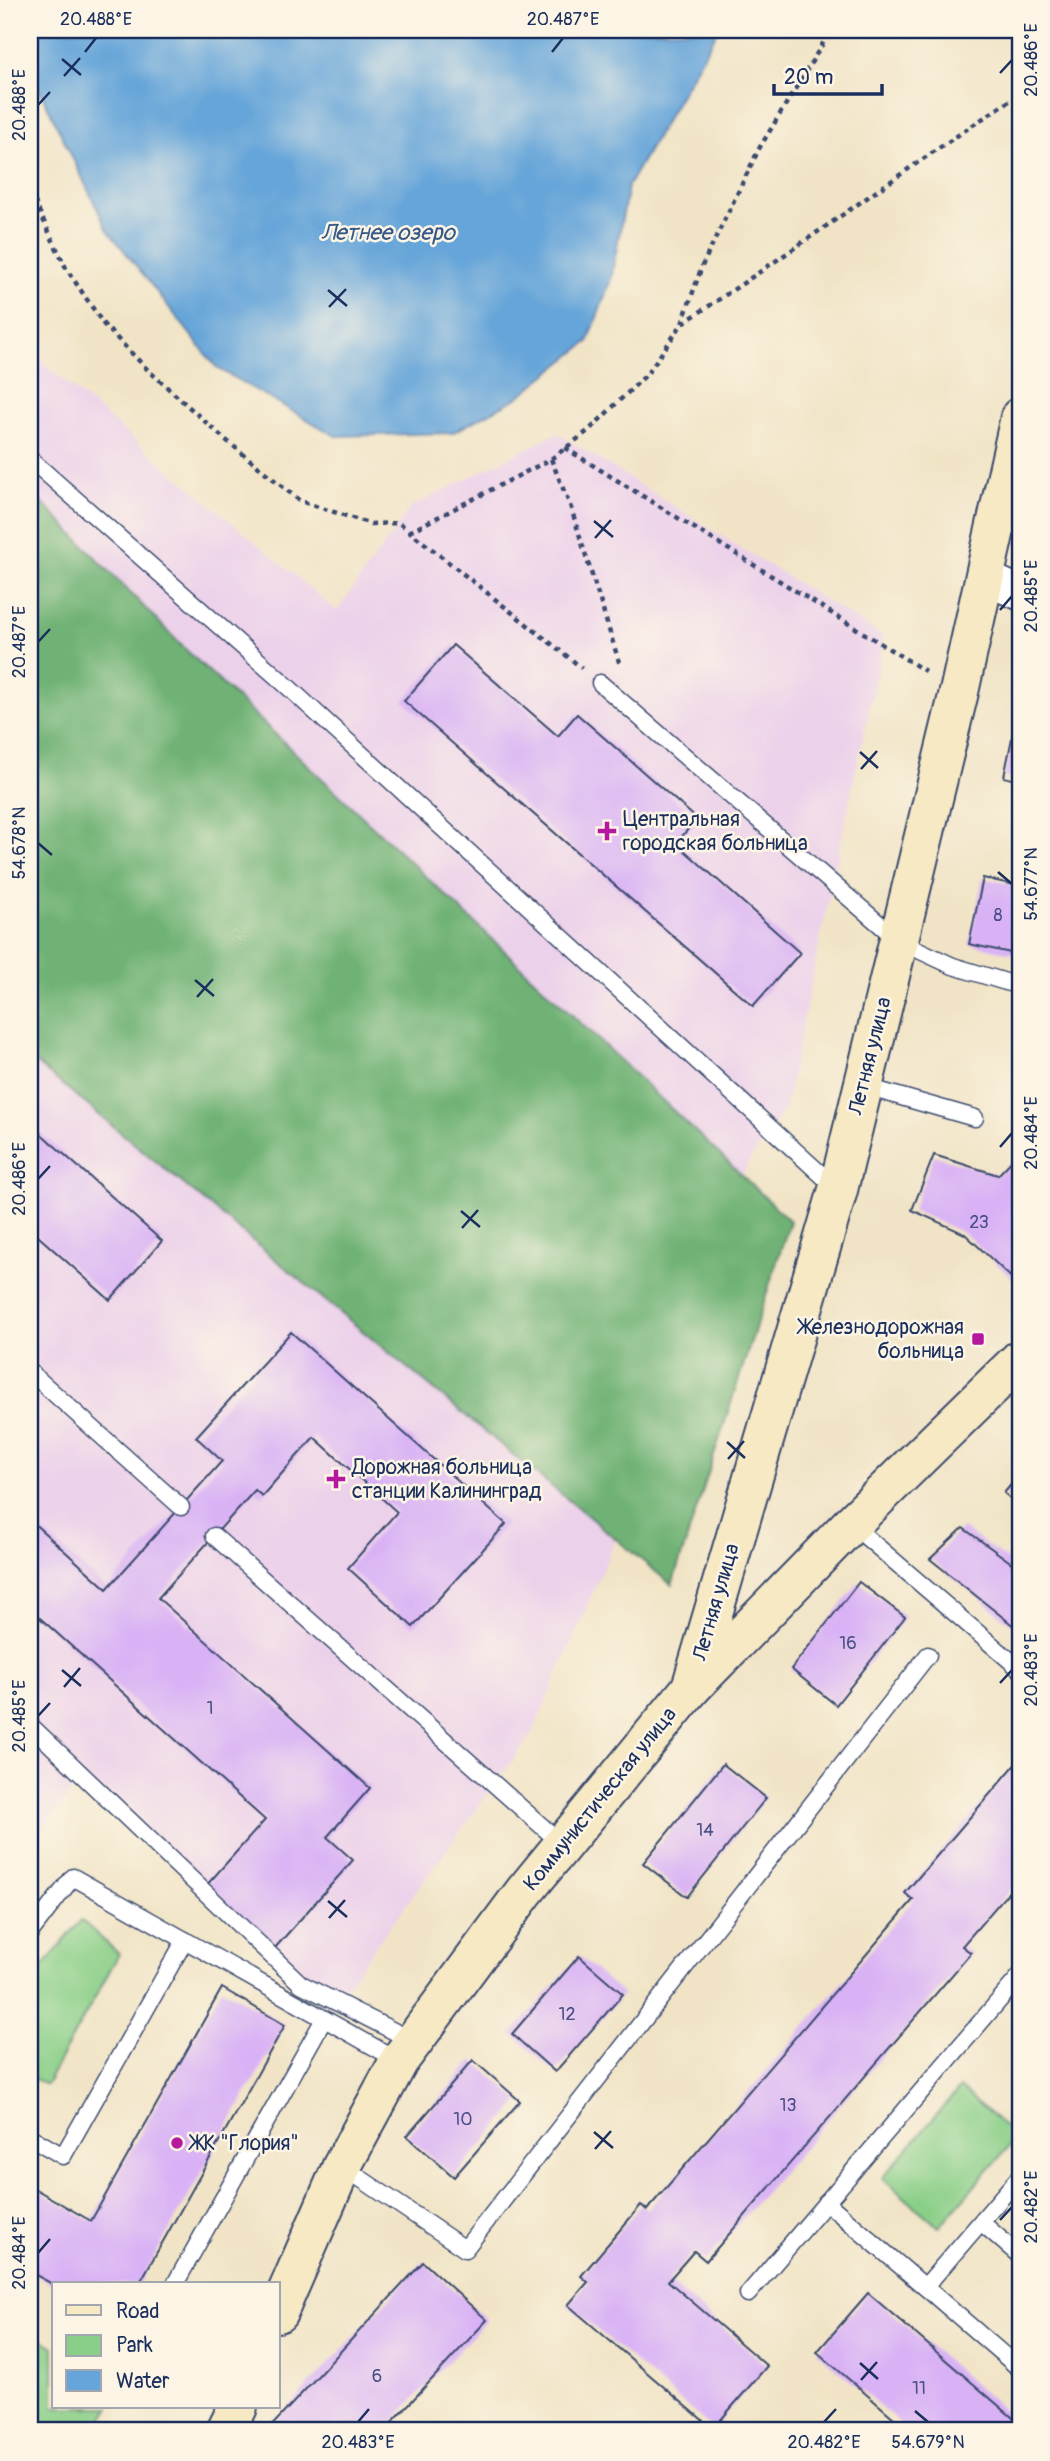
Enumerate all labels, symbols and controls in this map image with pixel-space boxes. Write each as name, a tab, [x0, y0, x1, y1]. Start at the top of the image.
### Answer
text: 20.488°E	[60, 8, 132, 31]
text: 20.487°E	[527, 8, 599, 31]
text: 20.486°E	[1020, 23, 1043, 97]
scale bar	[774, 52, 882, 96]
text: 20 m	[784, 64, 833, 91]
text: 20.488°E	[8, 69, 31, 141]
water label: Летнее озеро	[321, 218, 457, 247]
text: 20.485°E	[1020, 560, 1043, 632]
text: 20.487°E	[8, 606, 31, 678]
text: 54.678°N	[8, 806, 31, 880]
place label: Центральная городская больница	[623, 806, 808, 857]
marker: Центральная городская больница	[597, 821, 617, 841]
text: 54.677°N	[1020, 847, 1043, 921]
house number: 8	[993, 904, 1003, 927]
street label: Летняя улица	[842, 994, 898, 1119]
text: 20.484°E	[1020, 1096, 1043, 1170]
text: 20.486°E	[8, 1142, 31, 1216]
house number: 23	[969, 1211, 989, 1234]
place label: Железнодорожная больница	[796, 1314, 964, 1365]
marker: Железнодорожная больница	[970, 1331, 986, 1347]
place label: Дорожная больница станции Калининград	[351, 1454, 542, 1505]
marker: Дорожная больница станции Калининград	[326, 1469, 346, 1489]
street label: Летняя улица	[686, 1540, 746, 1665]
house number: 16	[839, 1632, 857, 1655]
text: 20.483°E	[1020, 1633, 1043, 1707]
text: 20.485°E	[8, 1680, 31, 1752]
house number: 1	[206, 1697, 214, 1720]
street label: Коммунистическая улица	[517, 1702, 683, 1896]
house number: 14	[696, 1819, 714, 1842]
house number: 12	[558, 2003, 576, 2026]
house number: 13	[779, 2094, 797, 2117]
house number: 10	[453, 2108, 473, 2131]
place label: ЖК "Глория"	[188, 2130, 299, 2157]
marker: ЖК "Глория"	[169, 2135, 185, 2151]
text: 20.482°E	[1020, 2170, 1043, 2244]
text: 20.484°E	[8, 2216, 31, 2290]
legend	[52, 2282, 280, 2408]
text: Road	[116, 2298, 160, 2325]
text: Park	[116, 2332, 153, 2359]
house number: 6	[372, 2365, 382, 2388]
text: Water	[116, 2368, 170, 2395]
house number: 11	[912, 2377, 926, 2400]
text: 20.483°E	[321, 2431, 395, 2454]
text: 20.482°E	[787, 2431, 861, 2454]
text: 54.679°N	[891, 2431, 965, 2454]

